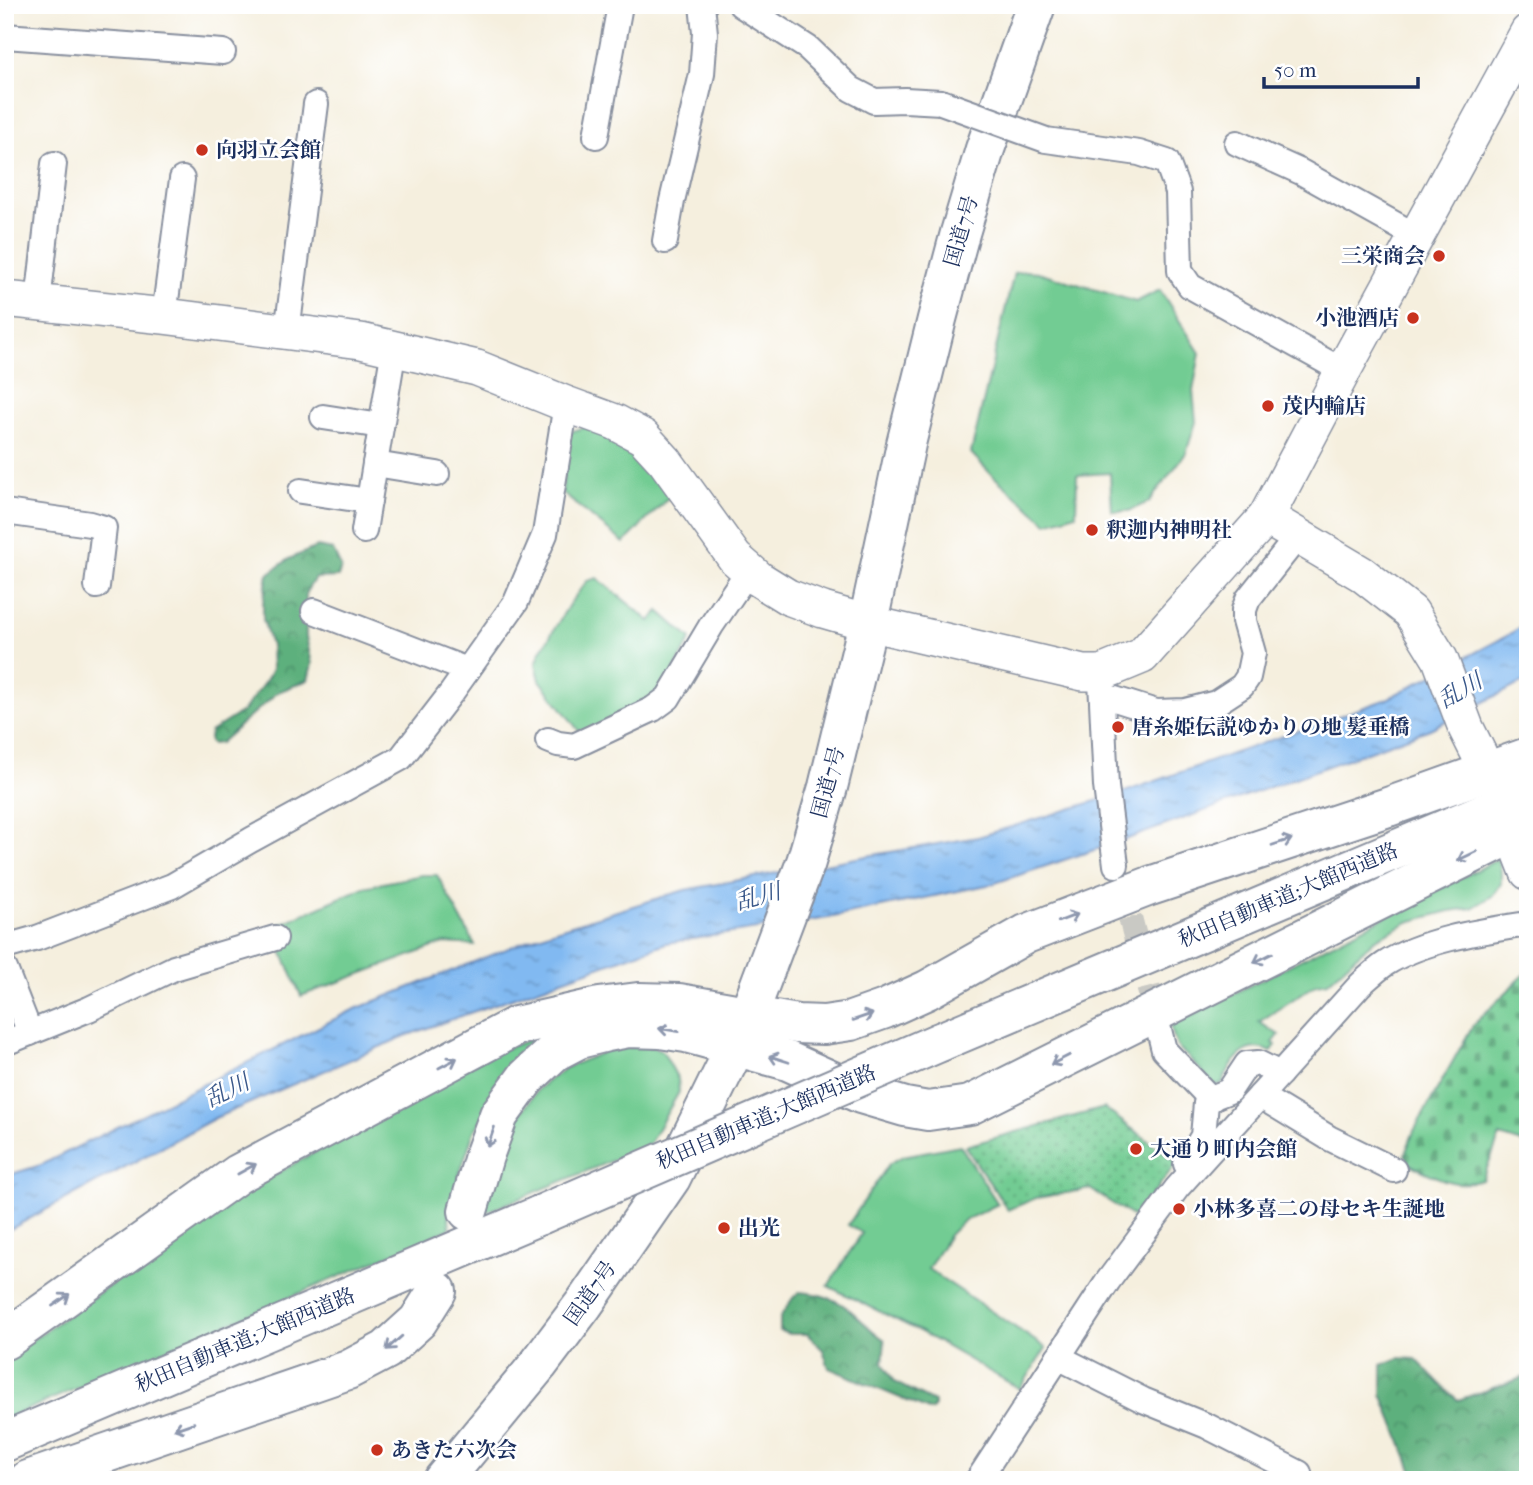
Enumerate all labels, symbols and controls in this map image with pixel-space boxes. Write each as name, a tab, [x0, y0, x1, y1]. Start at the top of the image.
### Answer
scale bar	[1264, 46, 1418, 90]
text: 50 m	[1274, 58, 1317, 82]
place label: 向羽立会館	[216, 138, 321, 162]
marker: 向羽立会館	[194, 142, 210, 158]
street label: 国道7号	[939, 193, 983, 269]
place label: 三栄商会	[1341, 244, 1425, 268]
marker: 三栄商会	[1431, 248, 1447, 264]
place label: 小池酒店	[1315, 306, 1399, 330]
marker: 小池酒店	[1405, 310, 1421, 326]
place label: 茂内輪店	[1282, 394, 1366, 418]
marker: 茂内輪店	[1260, 398, 1276, 414]
place label: 釈迦内神明社	[1106, 518, 1232, 542]
marker: 釈迦内神明社	[1084, 522, 1100, 538]
water label: 乱川	[1434, 666, 1490, 714]
place label: 唐糸姫伝説ゆかりの地 髪垂橋	[1132, 715, 1410, 739]
marker: 唐糸姫伝説ゆかりの地 髪垂橋	[1110, 719, 1126, 735]
street label: 国道7号	[807, 744, 849, 820]
one-way arrow	[1271, 835, 1293, 848]
street label: 秋田自動車道;大館西道路	[1175, 838, 1401, 952]
one-way arrow	[1457, 850, 1478, 864]
water label: 乱川	[732, 877, 787, 915]
one-way arrow	[1056, 910, 1078, 923]
one-way arrow	[1253, 952, 1274, 966]
one-way arrow	[852, 1010, 874, 1022]
one-way arrow	[658, 1023, 681, 1036]
one-way arrow	[769, 1052, 791, 1064]
one-way arrow	[1050, 1053, 1071, 1067]
one-way arrow	[437, 1055, 457, 1069]
street label: 秋田自動車道;大館西道路	[653, 1060, 879, 1174]
water label: 乱川	[201, 1067, 257, 1113]
one-way arrow	[484, 1126, 496, 1148]
place label: 大通り町内会館	[1150, 1137, 1297, 1161]
marker: 大通り町内会館	[1128, 1141, 1144, 1157]
one-way arrow	[236, 1162, 257, 1176]
place label: 小林多喜二の母セキ生誕地	[1193, 1197, 1445, 1221]
marker: 小林多喜二の母セキ生誕地	[1171, 1201, 1187, 1217]
place label: 出光	[738, 1216, 780, 1240]
marker: 出光	[716, 1220, 732, 1236]
street label: 国道7号	[559, 1256, 621, 1330]
street label: 秋田自動車道;大館西道路	[132, 1283, 358, 1397]
one-way arrow	[51, 1293, 70, 1307]
one-way arrow	[385, 1335, 403, 1351]
one-way arrow	[173, 1421, 195, 1433]
place label: あきた六次会	[391, 1438, 517, 1462]
marker: あきた六次会	[369, 1442, 385, 1458]

